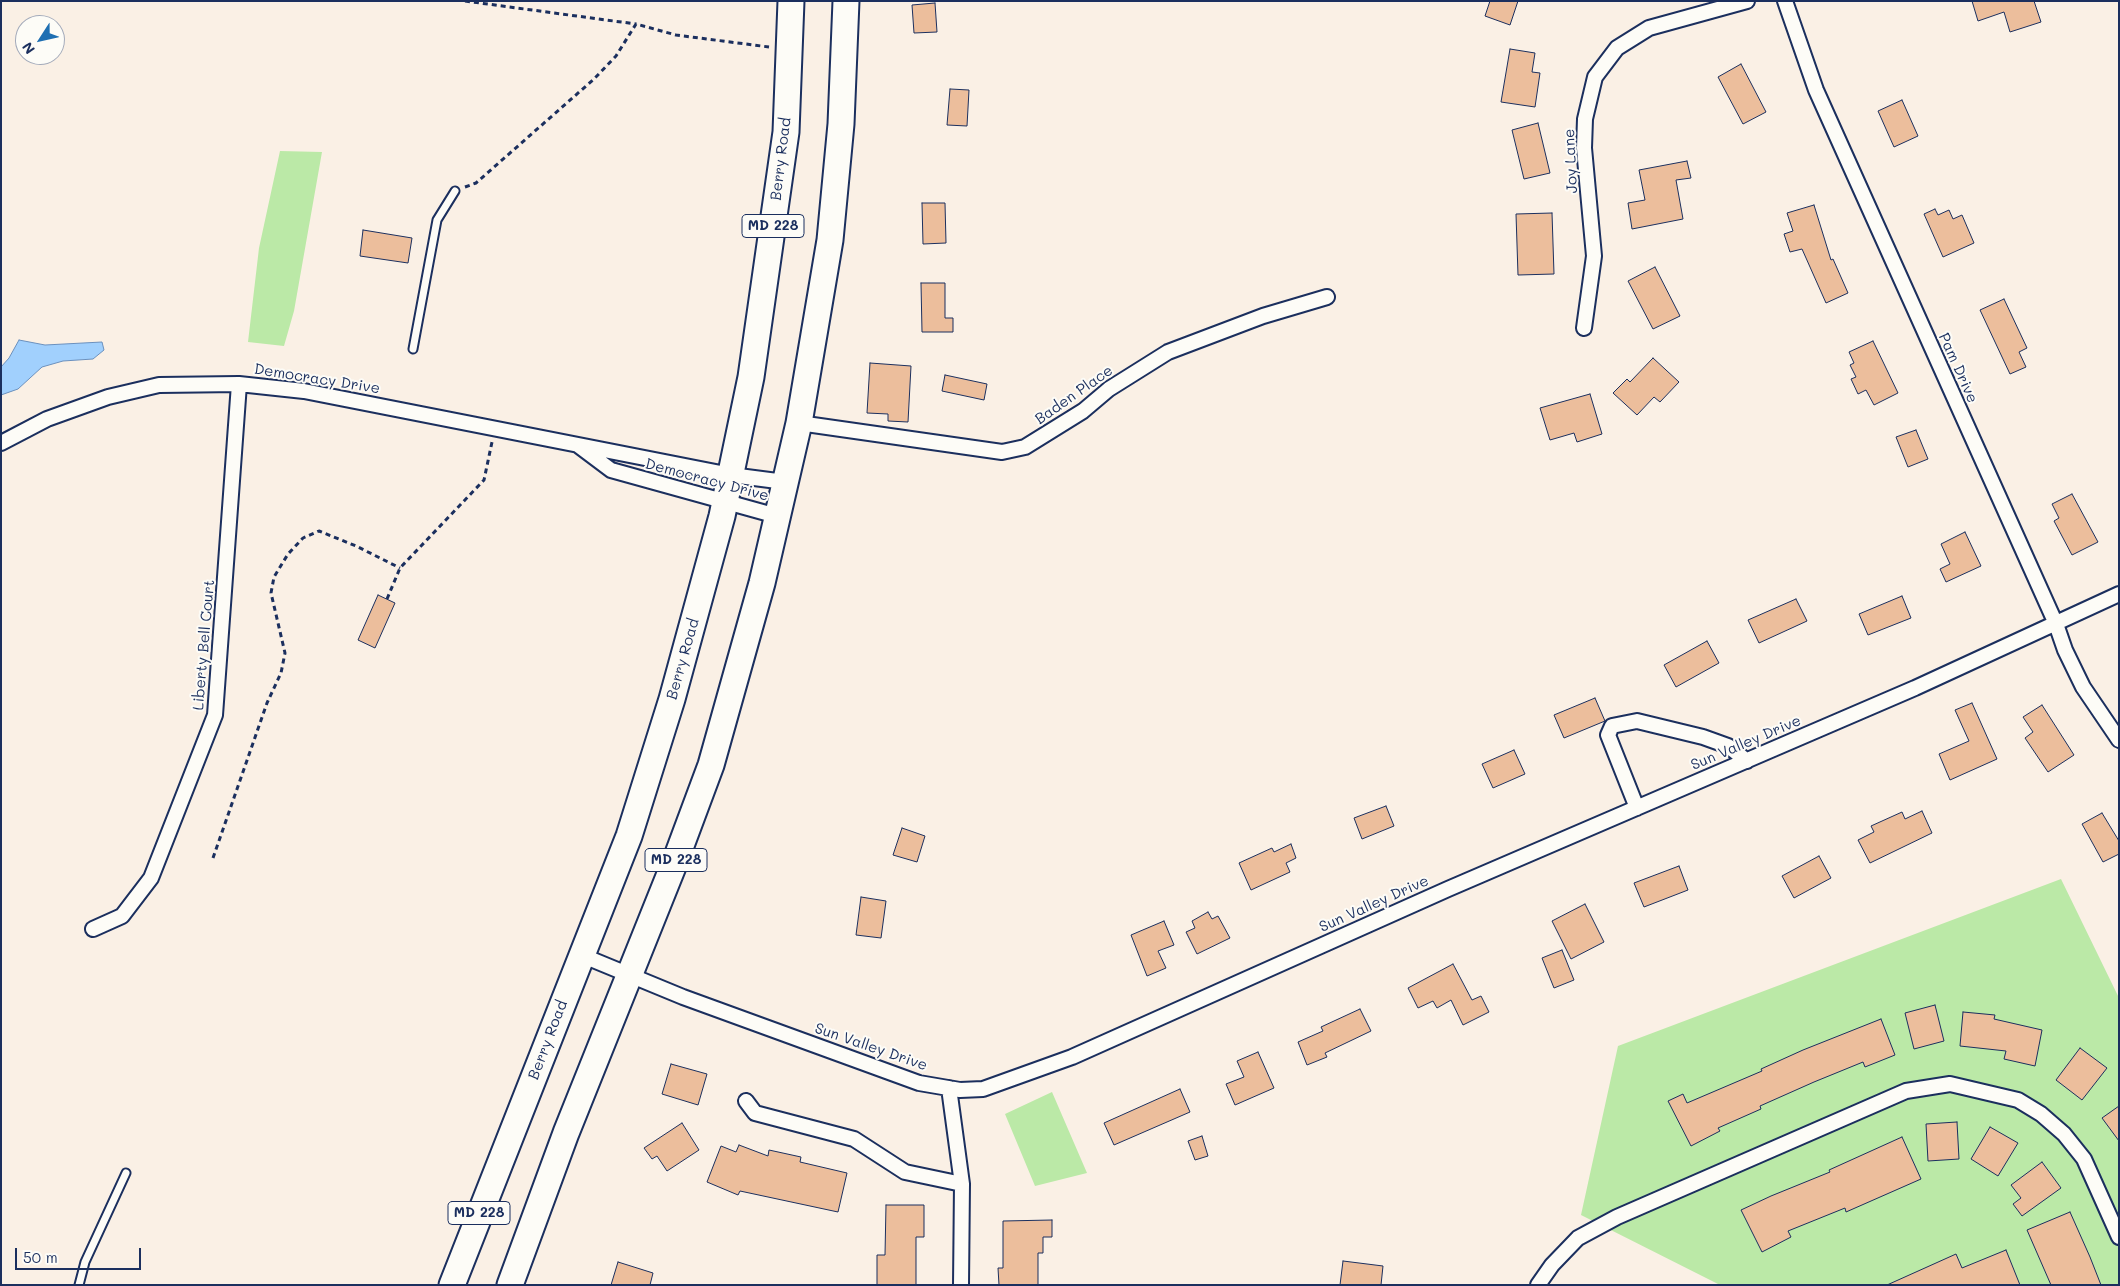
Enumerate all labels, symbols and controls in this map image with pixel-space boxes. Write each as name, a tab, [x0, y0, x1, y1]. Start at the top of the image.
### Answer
north arrow	[15, 15, 65, 65]
text: N	[17, 39, 39, 58]
street label: Berry Road	[767, 116, 795, 202]
street label: Joy Lane	[1560, 128, 1582, 194]
road number: MD 228	[742, 215, 804, 238]
street label: Pam Drive	[1935, 330, 1981, 406]
street label: Democracy Drive	[253, 360, 381, 398]
street label: Baden Place	[1032, 362, 1116, 428]
street label: Democracy Drive	[643, 455, 771, 505]
street label: Liberty Bell Court	[189, 579, 219, 711]
street label: Berry Road	[663, 616, 703, 702]
street label: Sun Valley Drive	[1688, 712, 1804, 774]
road number: MD 228	[645, 848, 707, 872]
street label: Sun Valley Drive	[1317, 872, 1431, 936]
street label: Berry Road	[525, 998, 571, 1082]
street label: Sun Valley Drive	[812, 1019, 930, 1075]
road number: MD 228	[448, 1202, 510, 1224]
scale bar	[18, 1238, 144, 1270]
text: 50 m	[23, 1247, 58, 1267]

